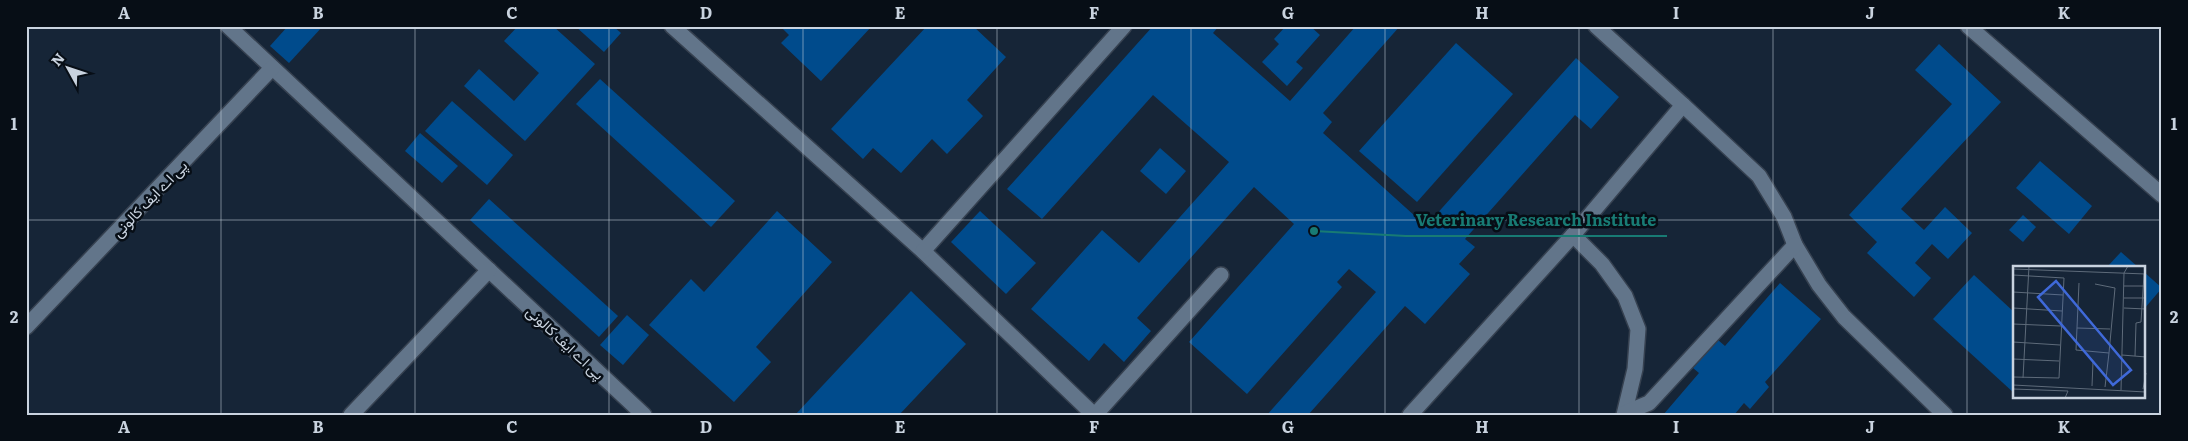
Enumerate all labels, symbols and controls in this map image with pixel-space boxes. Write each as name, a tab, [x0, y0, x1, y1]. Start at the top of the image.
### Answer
text: A	[118, 0, 130, 24]
text: B	[312, 0, 324, 24]
text: C	[506, 0, 518, 24]
text: D	[700, 0, 712, 24]
text: E	[895, 0, 906, 24]
text: F	[1089, 0, 1099, 24]
text: G	[1282, 0, 1294, 24]
text: H	[1475, 0, 1489, 24]
text: I	[1673, 0, 1679, 24]
text: J	[1865, 0, 1875, 24]
text: K	[2058, 0, 2071, 24]
north arrow	[42, 42, 92, 92]
text: N	[46, 48, 69, 70]
text: 1	[11, 111, 18, 135]
text: 1	[2171, 111, 2178, 135]
street label: پی اے ایف کالونی	[106, 154, 192, 242]
callout: Veterinary Research Institute	[1406, 205, 1667, 236]
text: Veterinary Research Institute	[1416, 207, 1656, 231]
inset map	[2013, 266, 2146, 398]
street label: پی اے ایف کالونی	[522, 300, 610, 384]
text: 2	[10, 304, 19, 328]
text: 2	[2170, 304, 2179, 328]
text: A	[118, 414, 130, 438]
text: B	[312, 414, 324, 438]
text: C	[506, 414, 518, 438]
text: D	[700, 414, 712, 438]
text: E	[895, 414, 906, 438]
text: F	[1089, 414, 1099, 438]
text: G	[1282, 414, 1294, 438]
text: H	[1475, 414, 1489, 438]
text: I	[1673, 414, 1679, 438]
text: J	[1865, 414, 1875, 438]
text: K	[2058, 414, 2071, 438]

